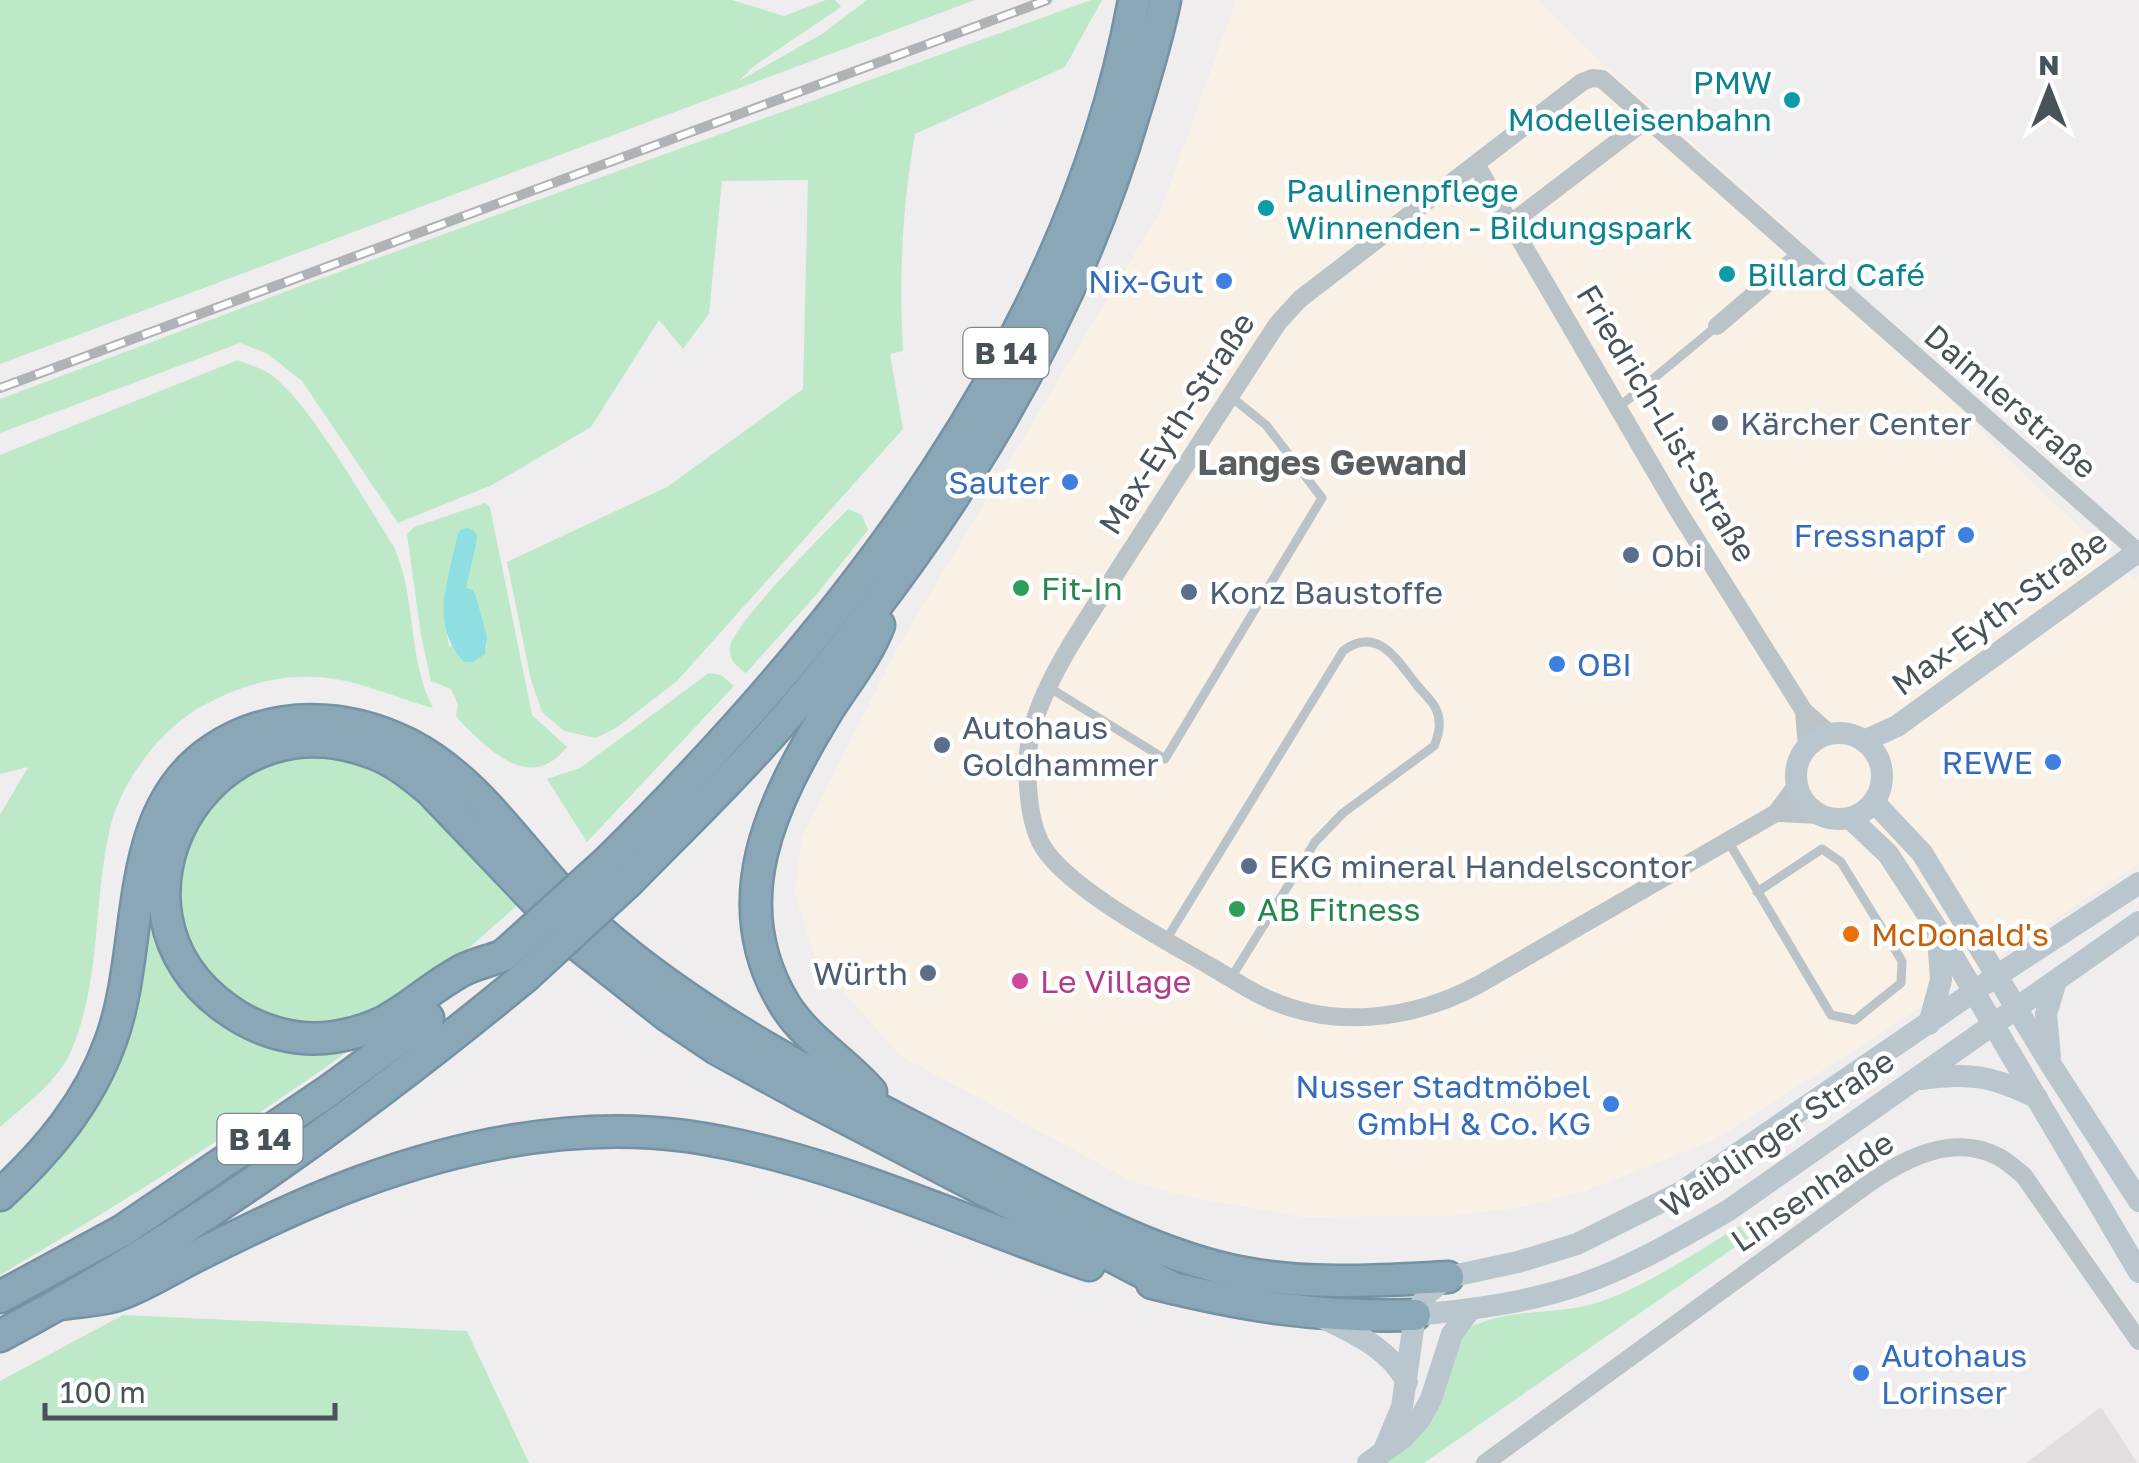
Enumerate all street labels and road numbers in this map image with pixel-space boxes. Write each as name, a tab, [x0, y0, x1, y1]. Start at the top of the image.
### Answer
street label: Friedrich-List-Straße	[1569, 277, 1765, 569]
street label: Max-Eyth-Straße	[1090, 305, 1262, 541]
street label: Daimlerstraße	[1917, 316, 2105, 486]
road number: B 14	[964, 328, 1048, 378]
street label: Max-Eyth-Straße	[1884, 521, 2114, 703]
street label: Waiblinger Straße	[1653, 1041, 1901, 1225]
road number: B 14	[218, 1114, 302, 1164]
street label: Linsenhalde	[1724, 1123, 1900, 1259]

